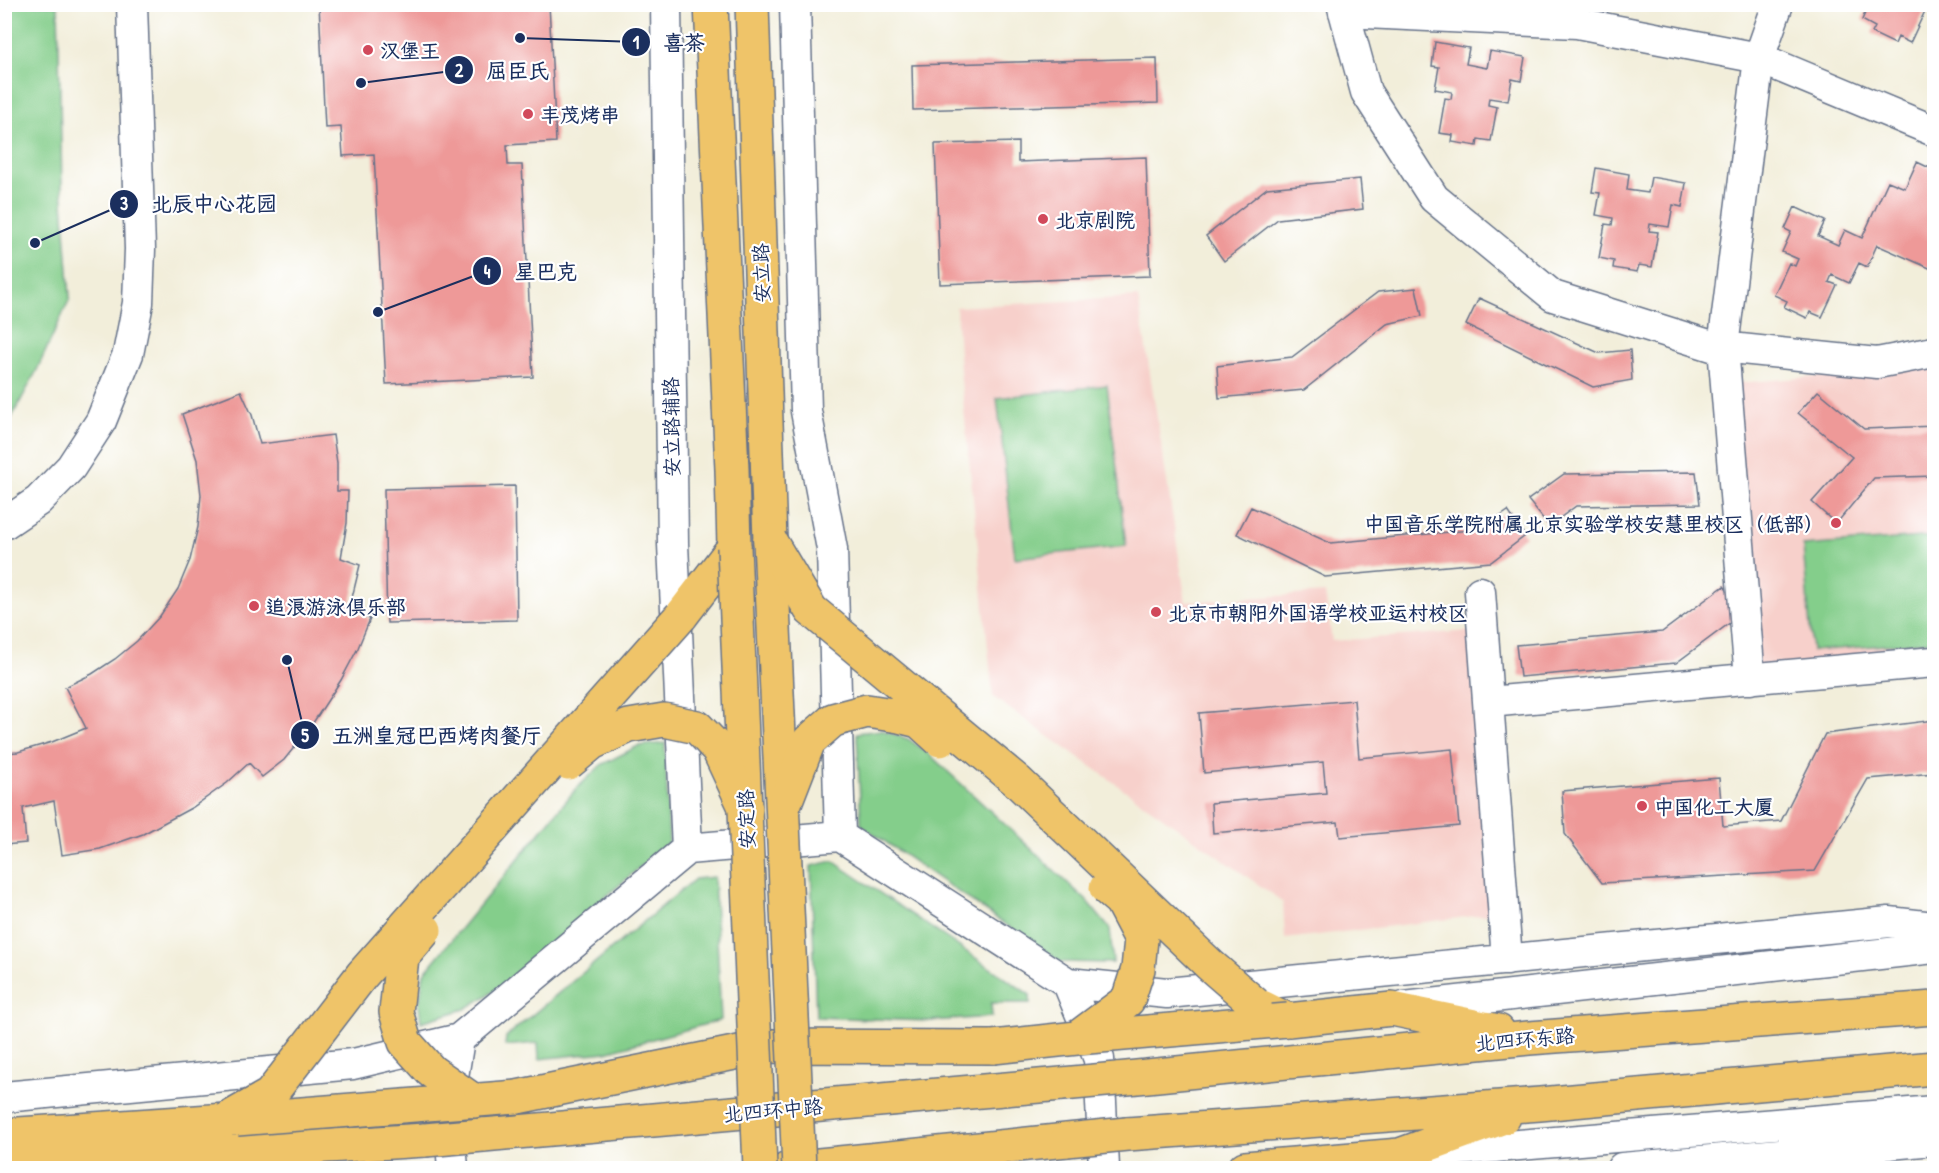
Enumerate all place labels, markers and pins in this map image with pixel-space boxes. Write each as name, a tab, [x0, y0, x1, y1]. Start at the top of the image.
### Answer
callout: 喜茶	[621, 23, 717, 62]
place label: 汉堡王	[380, 37, 440, 64]
marker: 汉堡王	[361, 43, 375, 57]
callout: 屈臣氏	[444, 51, 561, 90]
place label: 丰茂烤串	[540, 101, 620, 128]
marker: 丰茂烤串	[521, 107, 535, 121]
callout: 北辰中心花园	[109, 184, 289, 223]
place label: 北京剧院	[1055, 206, 1135, 233]
marker: 北京剧院	[1036, 212, 1050, 226]
callout: 星巴克	[472, 252, 589, 291]
place label: 中国音乐学院附属北京实验学校安慧里校区（低部）	[1364, 510, 1824, 537]
marker: 中国音乐学院附属北京实验学校安慧里校区（低部）	[1829, 516, 1843, 530]
place label: 追浪游泳俱乐部	[266, 593, 406, 620]
marker: 追浪游泳俱乐部	[247, 599, 261, 613]
place label: 北京市朝阳外国语学校亚运村校区	[1168, 599, 1468, 626]
marker: 北京市朝阳外国语学校亚运村校区	[1149, 605, 1163, 619]
callout: 五洲皇冠巴西烤肉餐厅	[290, 716, 554, 755]
place label: 中国化工大厦	[1654, 793, 1774, 820]
marker: 中国化工大厦	[1635, 799, 1649, 813]

